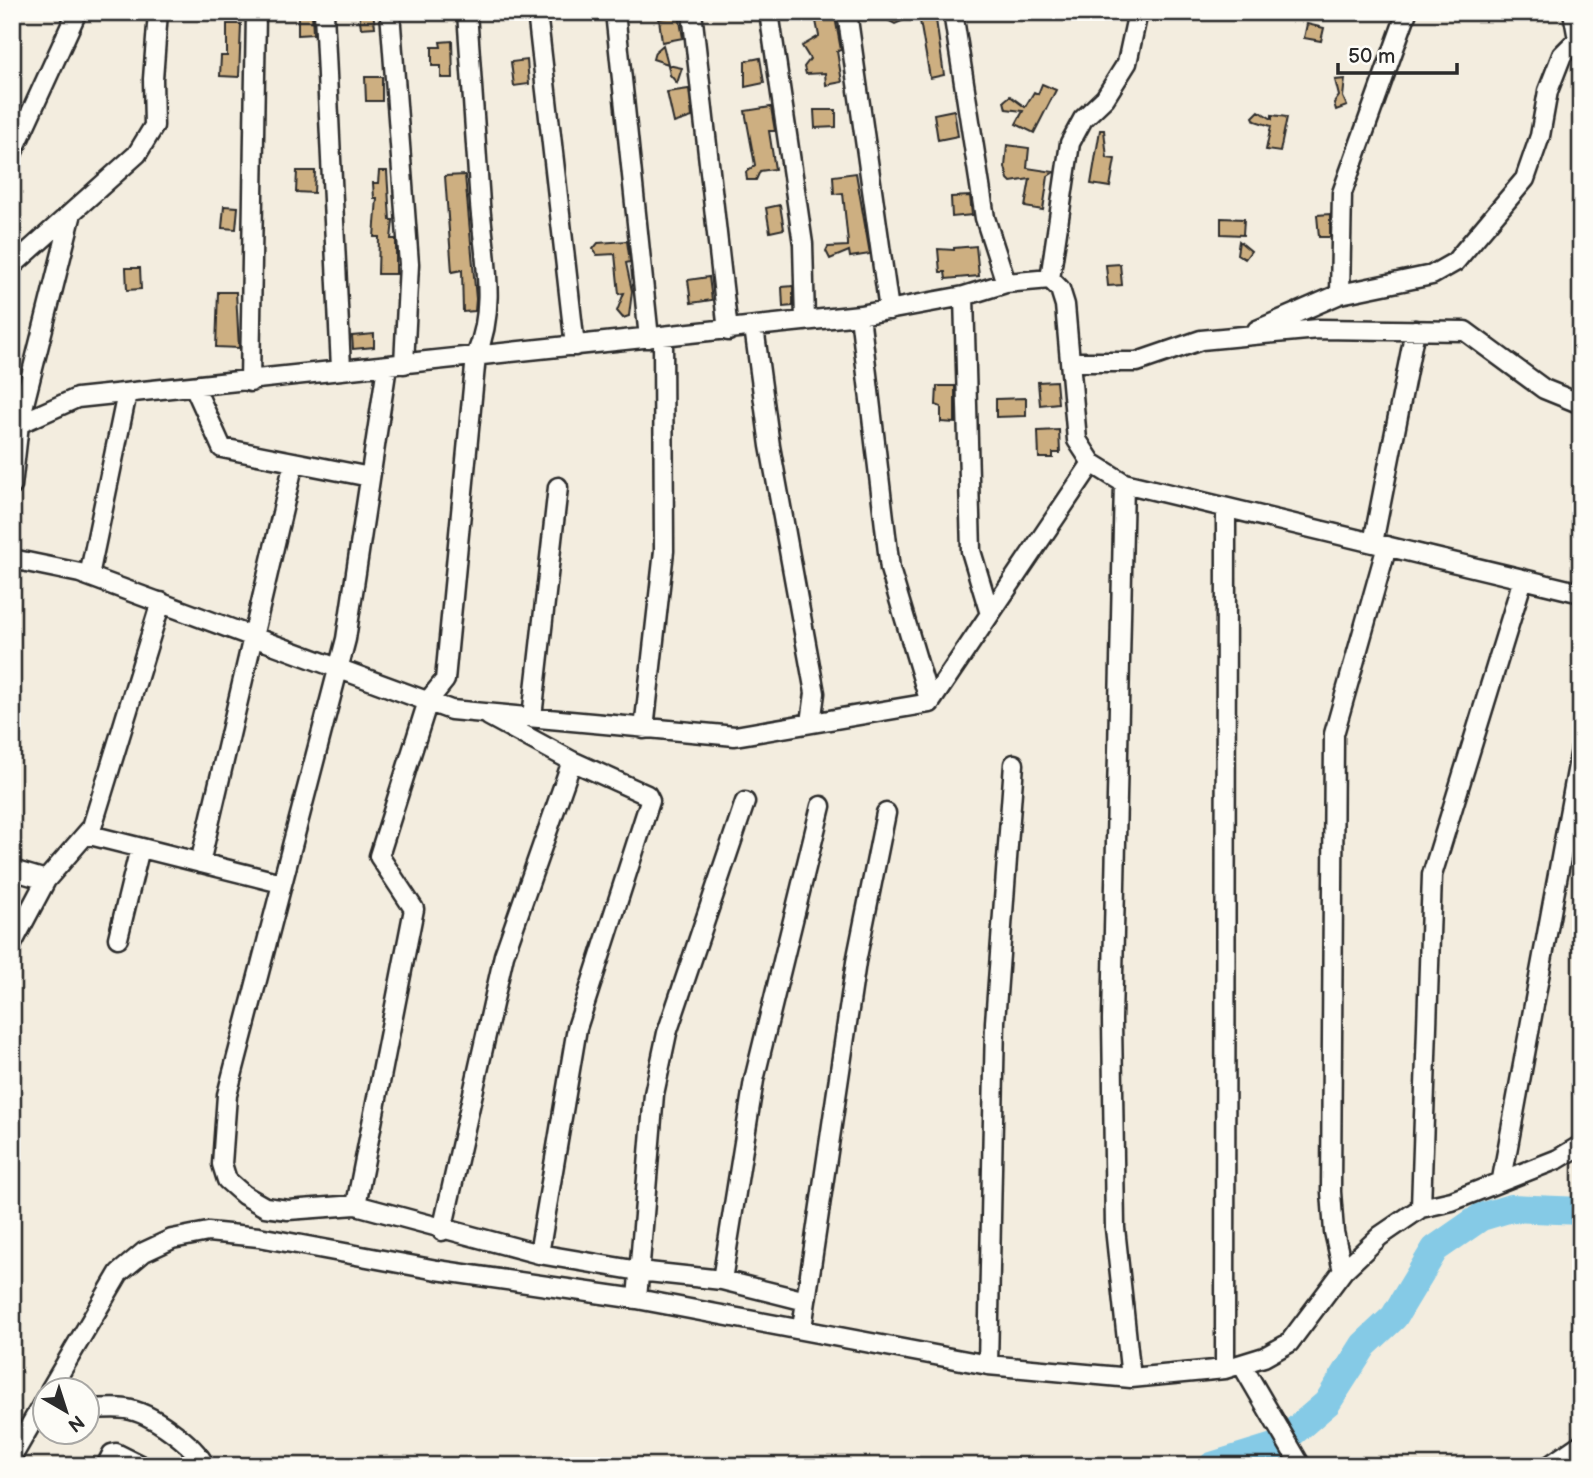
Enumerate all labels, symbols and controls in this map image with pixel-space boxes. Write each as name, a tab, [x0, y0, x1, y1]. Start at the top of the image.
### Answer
scale bar	[1338, 32, 1456, 76]
text: 50 m	[1348, 44, 1395, 69]
north arrow	[32, 1376, 102, 1446]
text: N	[63, 1410, 89, 1436]

